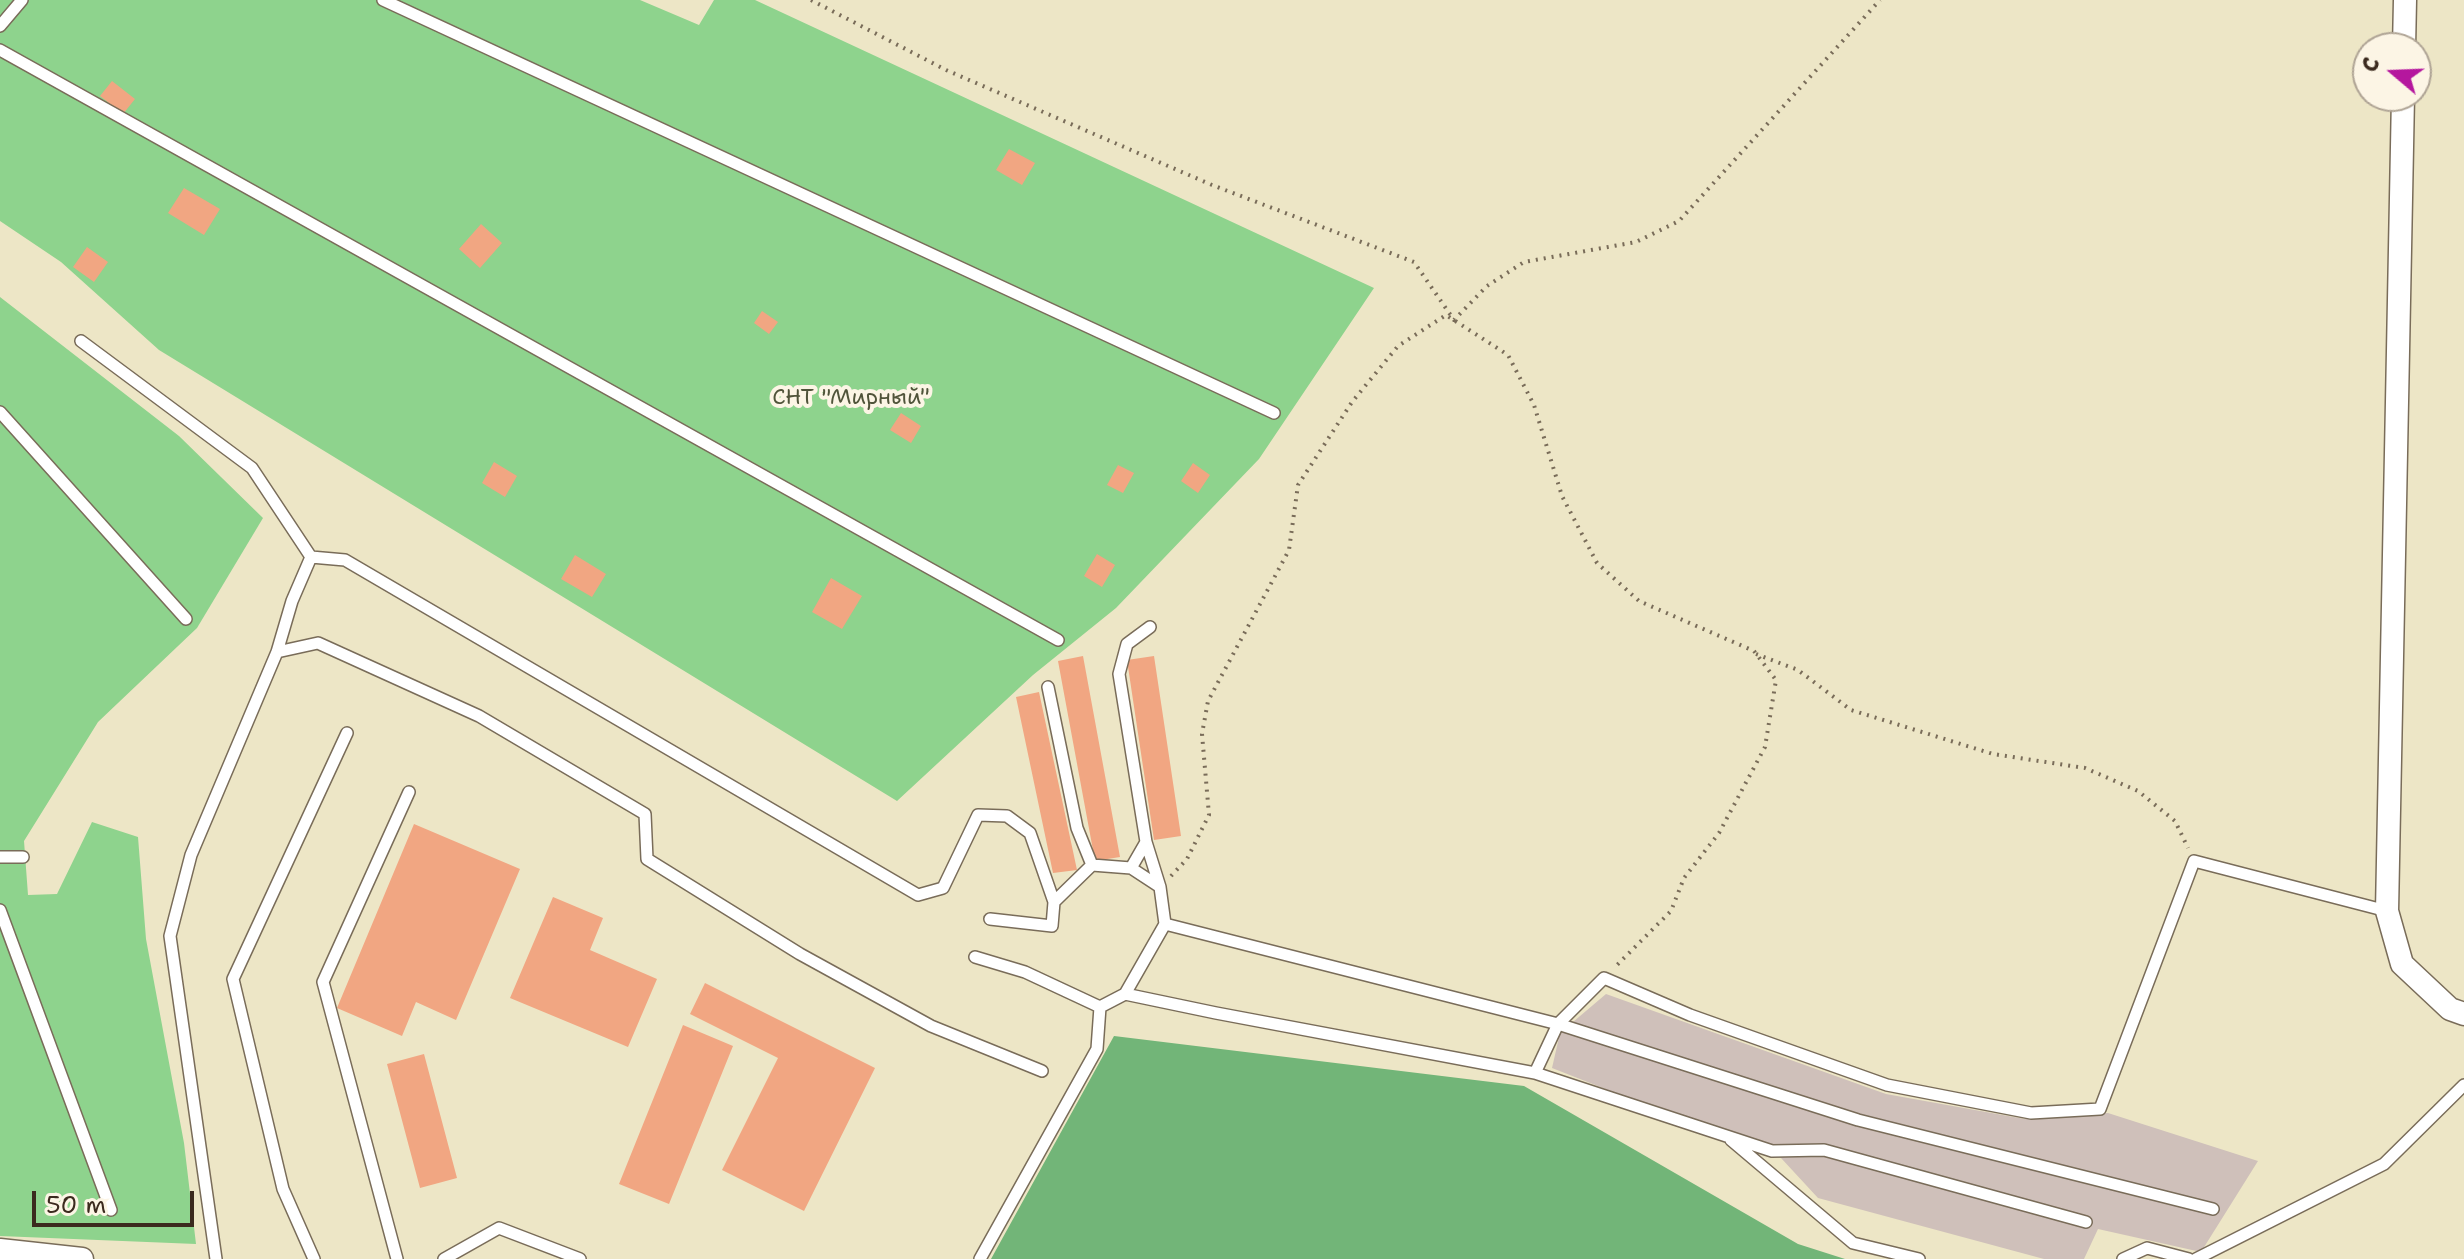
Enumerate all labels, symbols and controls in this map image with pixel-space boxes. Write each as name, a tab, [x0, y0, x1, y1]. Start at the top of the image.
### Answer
north arrow	[2352, 32, 2432, 112]
text: С	[2355, 54, 2387, 76]
park label: СНТ "Мирный"	[772, 385, 930, 411]
scale bar	[36, 1175, 198, 1225]
text: 50 m	[46, 1189, 106, 1221]

